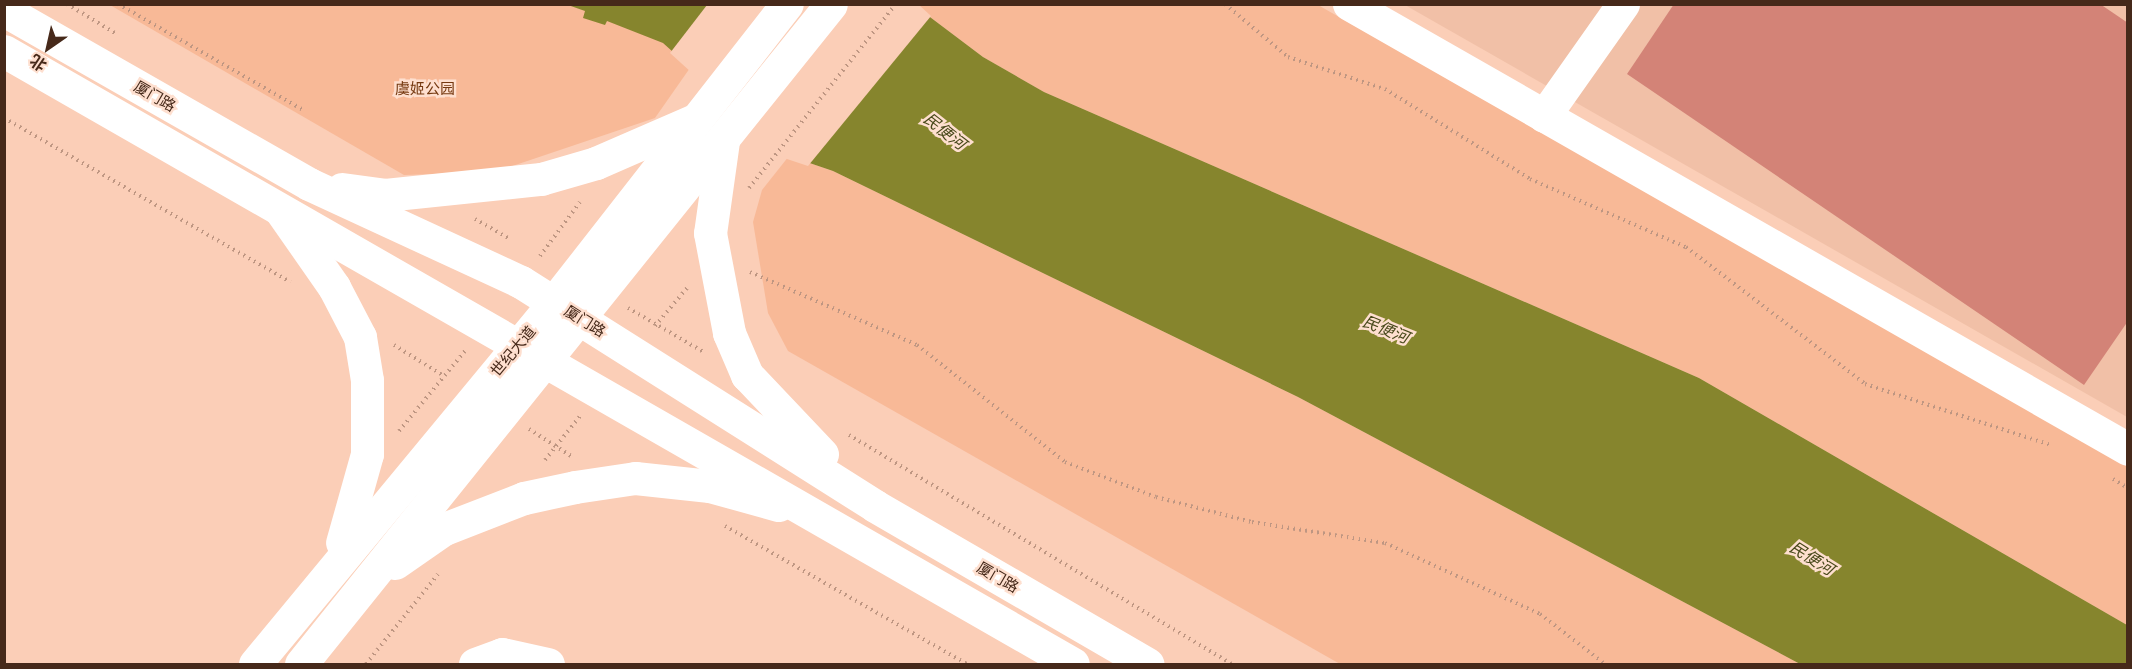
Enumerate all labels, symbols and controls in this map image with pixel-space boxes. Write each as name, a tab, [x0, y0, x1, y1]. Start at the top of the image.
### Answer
north arrow	[18, 18, 78, 78]
text: 北	[25, 49, 51, 77]
street label: 厦门路	[131, 77, 179, 115]
park label: 虞姬公园	[395, 80, 455, 98]
water label: 民便河	[920, 109, 970, 153]
street label: 厦门路	[561, 301, 609, 341]
water label: 民便河	[1360, 311, 1412, 347]
street label: 世纪大道	[487, 322, 539, 380]
water label: 民便河	[1787, 537, 1837, 579]
street label: 厦门路	[974, 558, 1022, 596]

